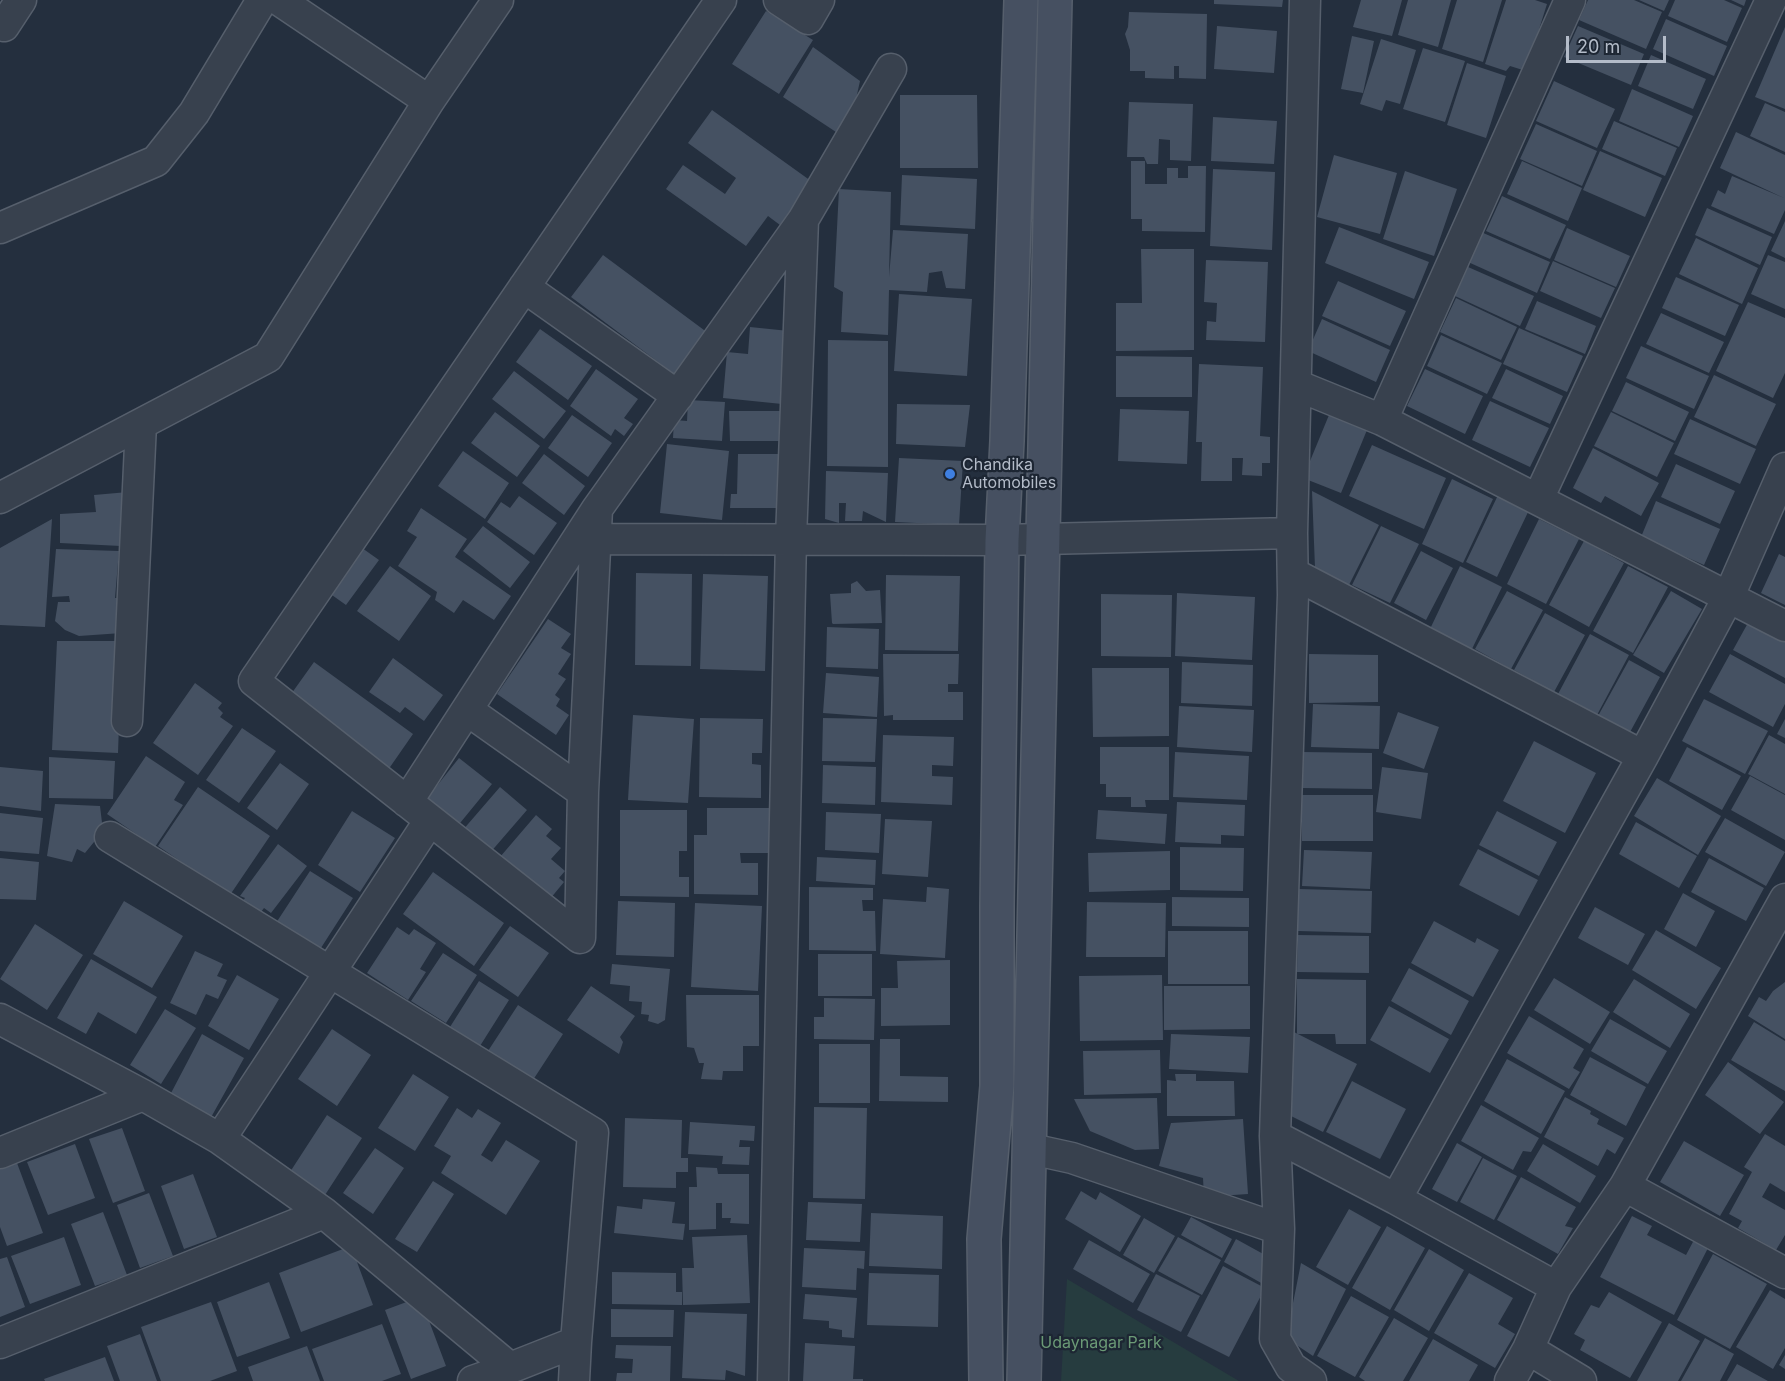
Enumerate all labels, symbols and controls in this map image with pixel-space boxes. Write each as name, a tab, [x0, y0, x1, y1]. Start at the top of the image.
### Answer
scale bar	[1569, 24, 1670, 62]
text: 20 m	[1577, 36, 1620, 57]
place label: Chandika Automobiles	[962, 455, 1056, 493]
marker: Chandika Automobiles	[943, 467, 957, 481]
park label: Udaynagar Park	[1040, 1333, 1162, 1353]

